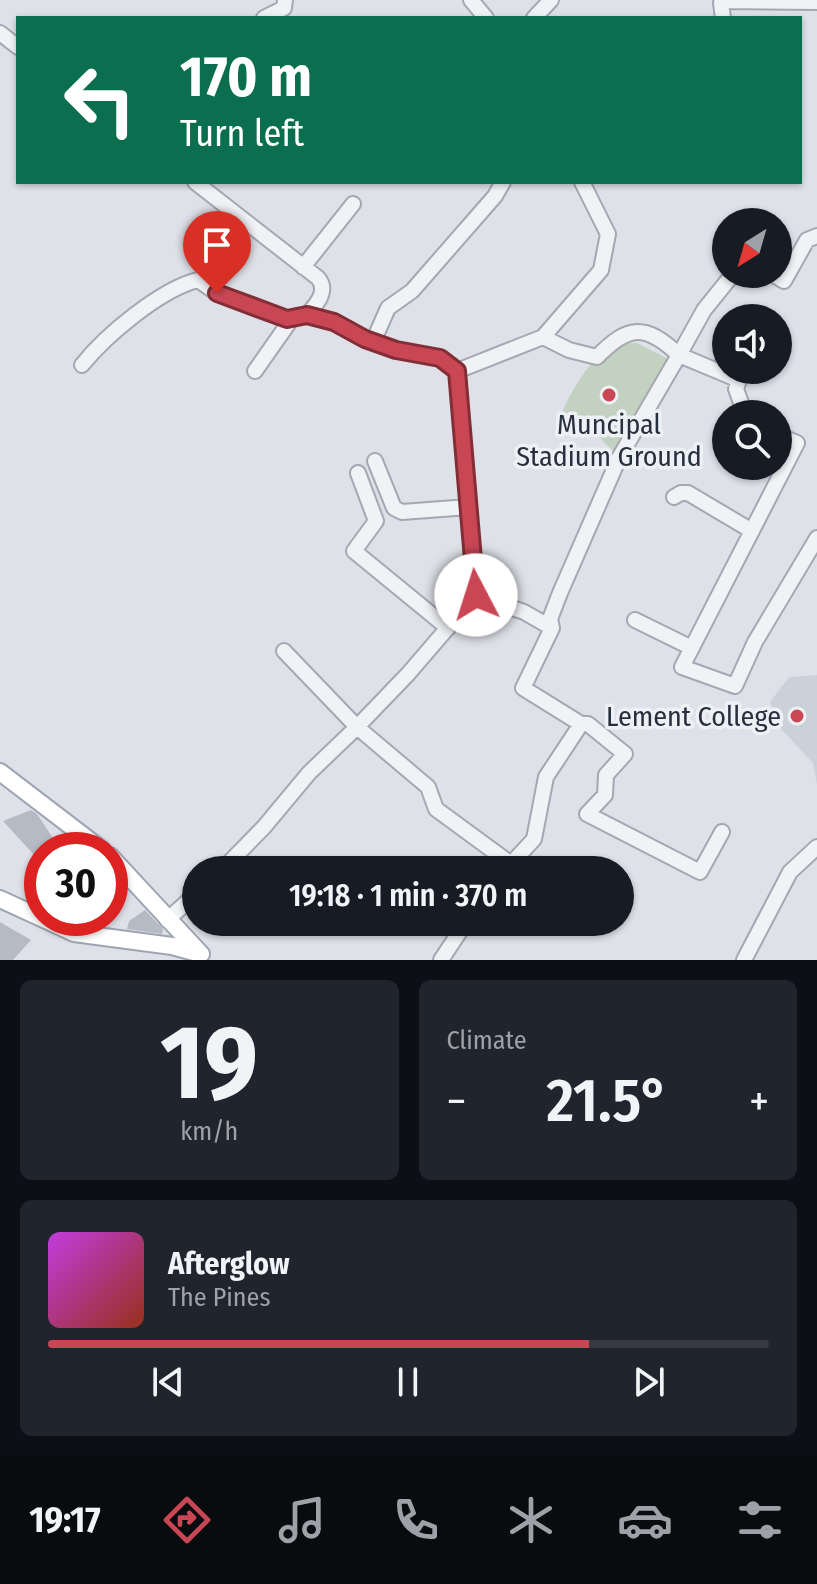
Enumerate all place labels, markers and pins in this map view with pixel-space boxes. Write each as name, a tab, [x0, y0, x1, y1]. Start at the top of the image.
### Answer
pin	[183, 211, 251, 293]
marker: Muncipal Stadium Ground	[600, 386, 618, 404]
place label: Muncipal Stadium Ground	[516, 408, 702, 473]
place label: Lement College	[606, 700, 781, 733]
marker: Lement College	[788, 707, 806, 725]

